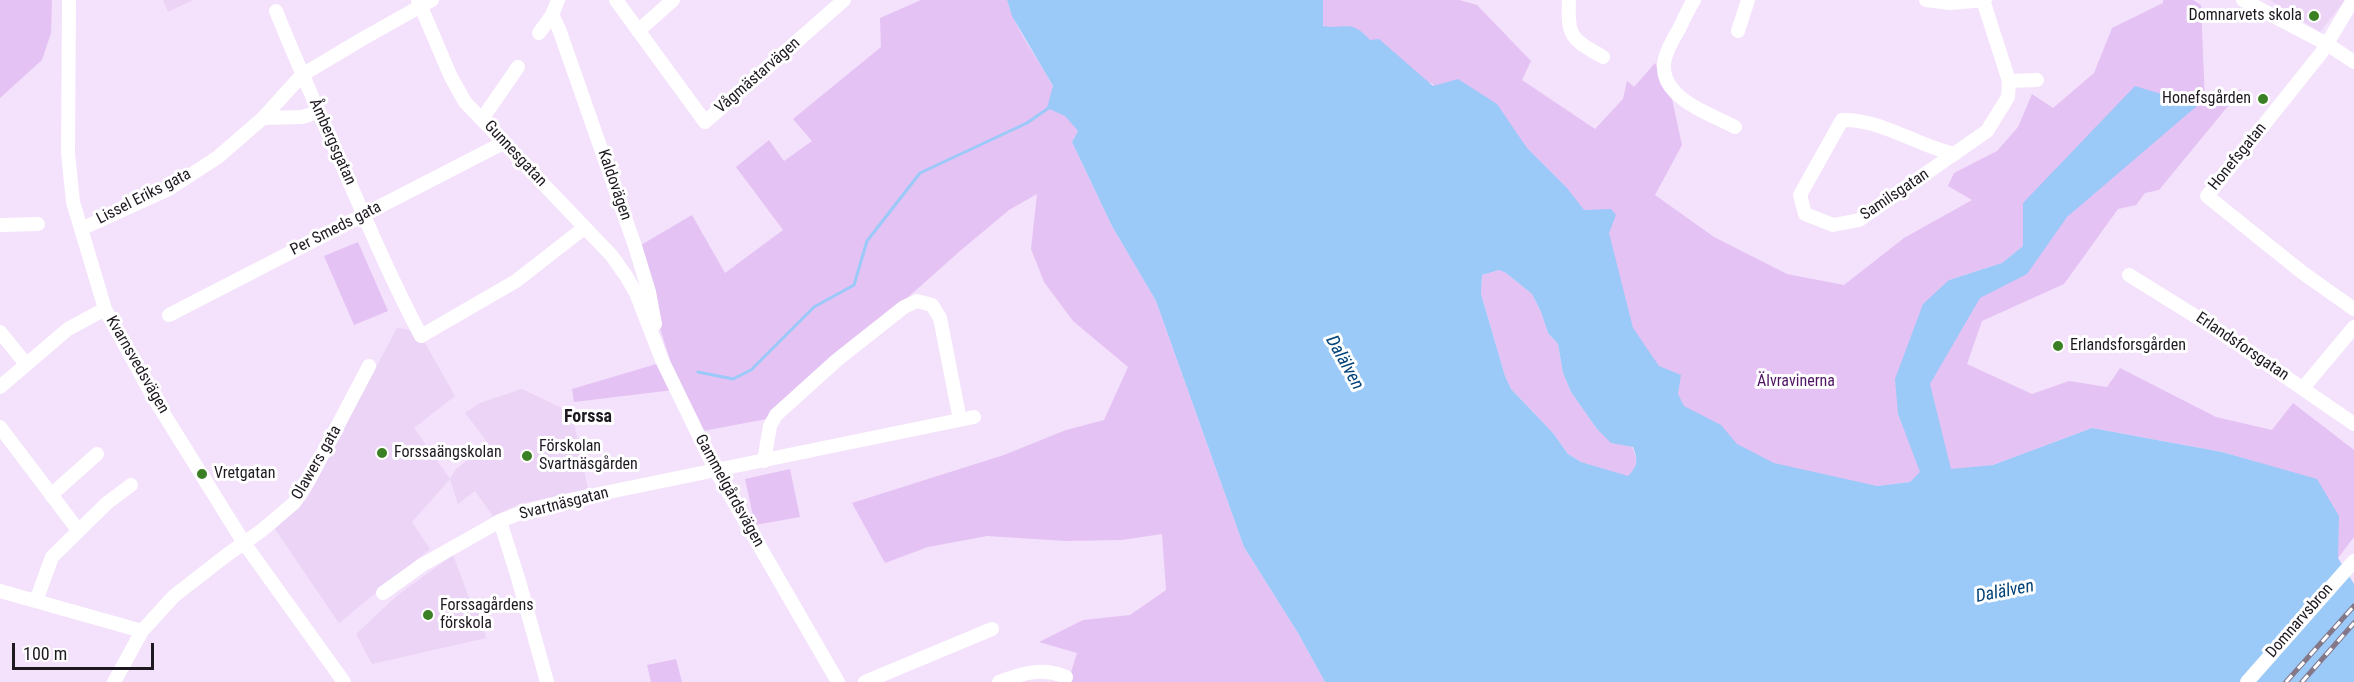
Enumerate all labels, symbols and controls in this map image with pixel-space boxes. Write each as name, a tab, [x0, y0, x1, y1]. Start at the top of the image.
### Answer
place label: Domnarvets skola	[2189, 6, 2302, 26]
marker: Domnarvets skola	[2307, 9, 2321, 23]
street label: Vågmästarvägen	[712, 34, 804, 118]
place label: Honefsgården	[2162, 89, 2251, 109]
marker: Honefsgården	[2256, 92, 2270, 106]
street label: Åmbergsgatan	[304, 96, 360, 188]
street label: Gunnesgatan	[480, 117, 550, 191]
street label: Honefsgatan	[2205, 119, 2271, 195]
street label: Kaldovägen	[593, 147, 635, 223]
street label: Lissel Eriks gata	[94, 165, 194, 229]
street label: Samilsgatan	[1857, 165, 1933, 225]
street label: Per Smeds gata	[287, 198, 385, 260]
street label: Erlandsforsgatan	[2192, 309, 2292, 385]
street label: Kvarnsvedsvägen	[101, 313, 173, 417]
water label: Dalälven	[1320, 332, 1368, 394]
place label: Erlandsforsgården	[2070, 336, 2186, 356]
marker: Erlandsforsgården	[2051, 339, 2065, 353]
park label: Älvravinerna	[1757, 372, 1835, 392]
district label: Forssa	[564, 406, 612, 428]
street label: Olawers gata	[288, 422, 346, 504]
street label: Gammelgårdsvägen	[690, 431, 768, 551]
place label: Förskolan Svartnäsgården	[539, 437, 638, 475]
place label: Forssaängskolan	[394, 443, 502, 463]
marker: Forssaängskolan	[375, 446, 389, 460]
marker: Förskolan Svartnäsgården	[520, 449, 534, 463]
place label: Vretgatan	[214, 464, 275, 484]
marker: Vretgatan	[195, 467, 209, 481]
street label: Svartnäsgatan	[517, 484, 611, 524]
water label: Dalälven	[1974, 576, 2036, 608]
street label: Domnarvsbron	[2263, 580, 2337, 662]
place label: Forssagårdens förskola	[440, 596, 533, 634]
marker: Forssagårdens förskola	[421, 608, 435, 622]
scale bar	[15, 631, 158, 669]
text: 100 m	[23, 643, 67, 664]

